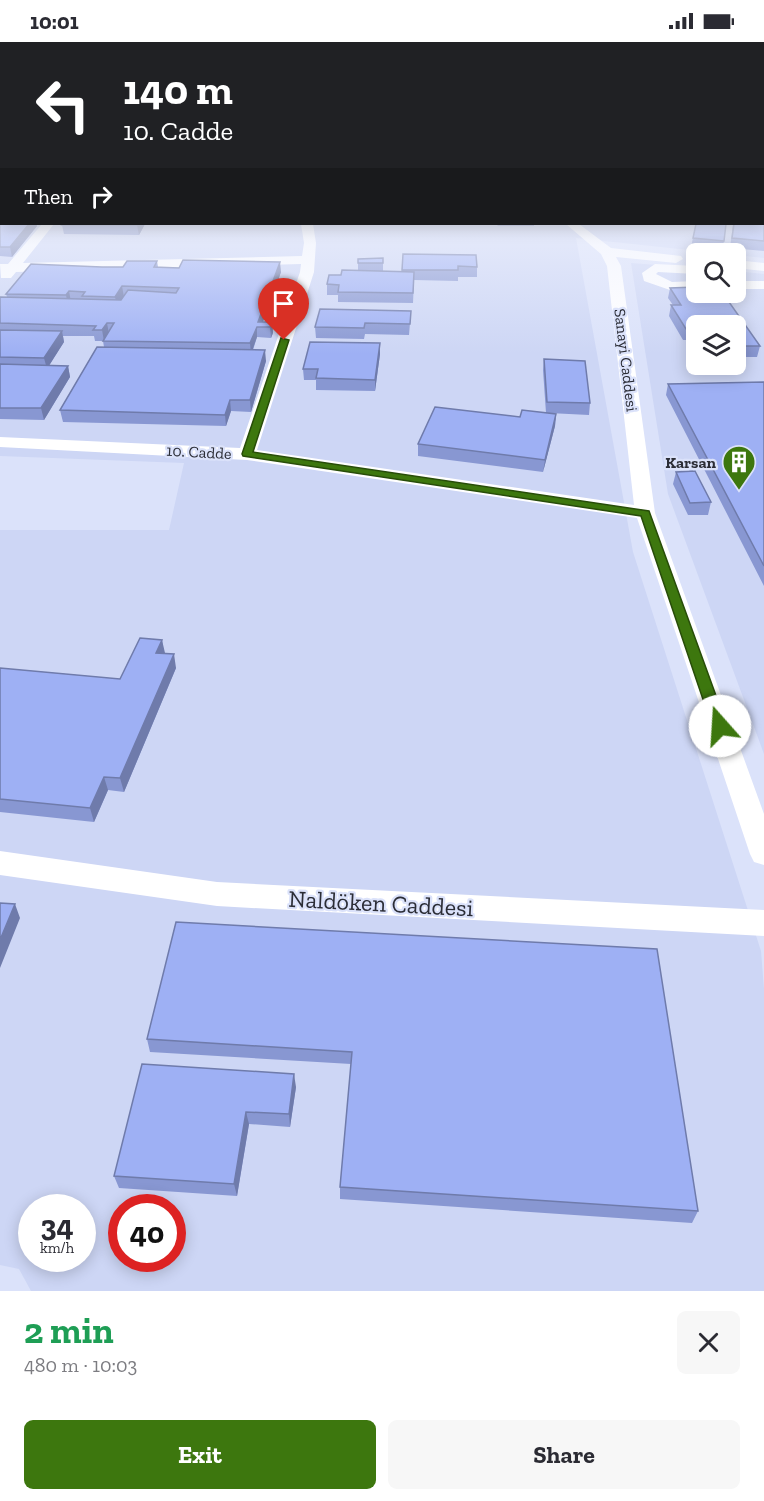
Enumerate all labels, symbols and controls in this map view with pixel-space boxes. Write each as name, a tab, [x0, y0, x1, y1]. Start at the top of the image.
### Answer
text: 10:01	[30, 8, 79, 35]
text: 140 m	[123, 64, 233, 115]
icon: left	[24, 66, 102, 144]
text: 10. Cadde	[123, 115, 233, 147]
icon: right	[85, 180, 118, 213]
text: Then	[24, 183, 73, 210]
map controls	[686, 243, 746, 375]
button: search	[686, 243, 746, 303]
pin	[258, 278, 309, 340]
icon: arrive	[267, 287, 300, 320]
street label: Sanayi Caddesi	[610, 307, 642, 413]
button: layers	[686, 315, 746, 375]
street label: 10. Cadde	[166, 441, 232, 463]
building icon: Karsan	[721, 444, 757, 491]
place label: Karsan	[665, 453, 717, 472]
position arrow	[688, 694, 752, 758]
street label: Naldöken Caddesi	[288, 884, 474, 922]
speed limit sign: 40	[108, 1194, 186, 1272]
text: 34	[40, 1208, 74, 1244]
text: km/h	[40, 1239, 74, 1257]
text: 2 min	[24, 1309, 114, 1352]
button: close	[677, 1311, 740, 1374]
text: 480 m · 10:03	[24, 1353, 137, 1377]
button: Exit	[24, 1420, 376, 1489]
button: Share	[388, 1420, 740, 1489]

